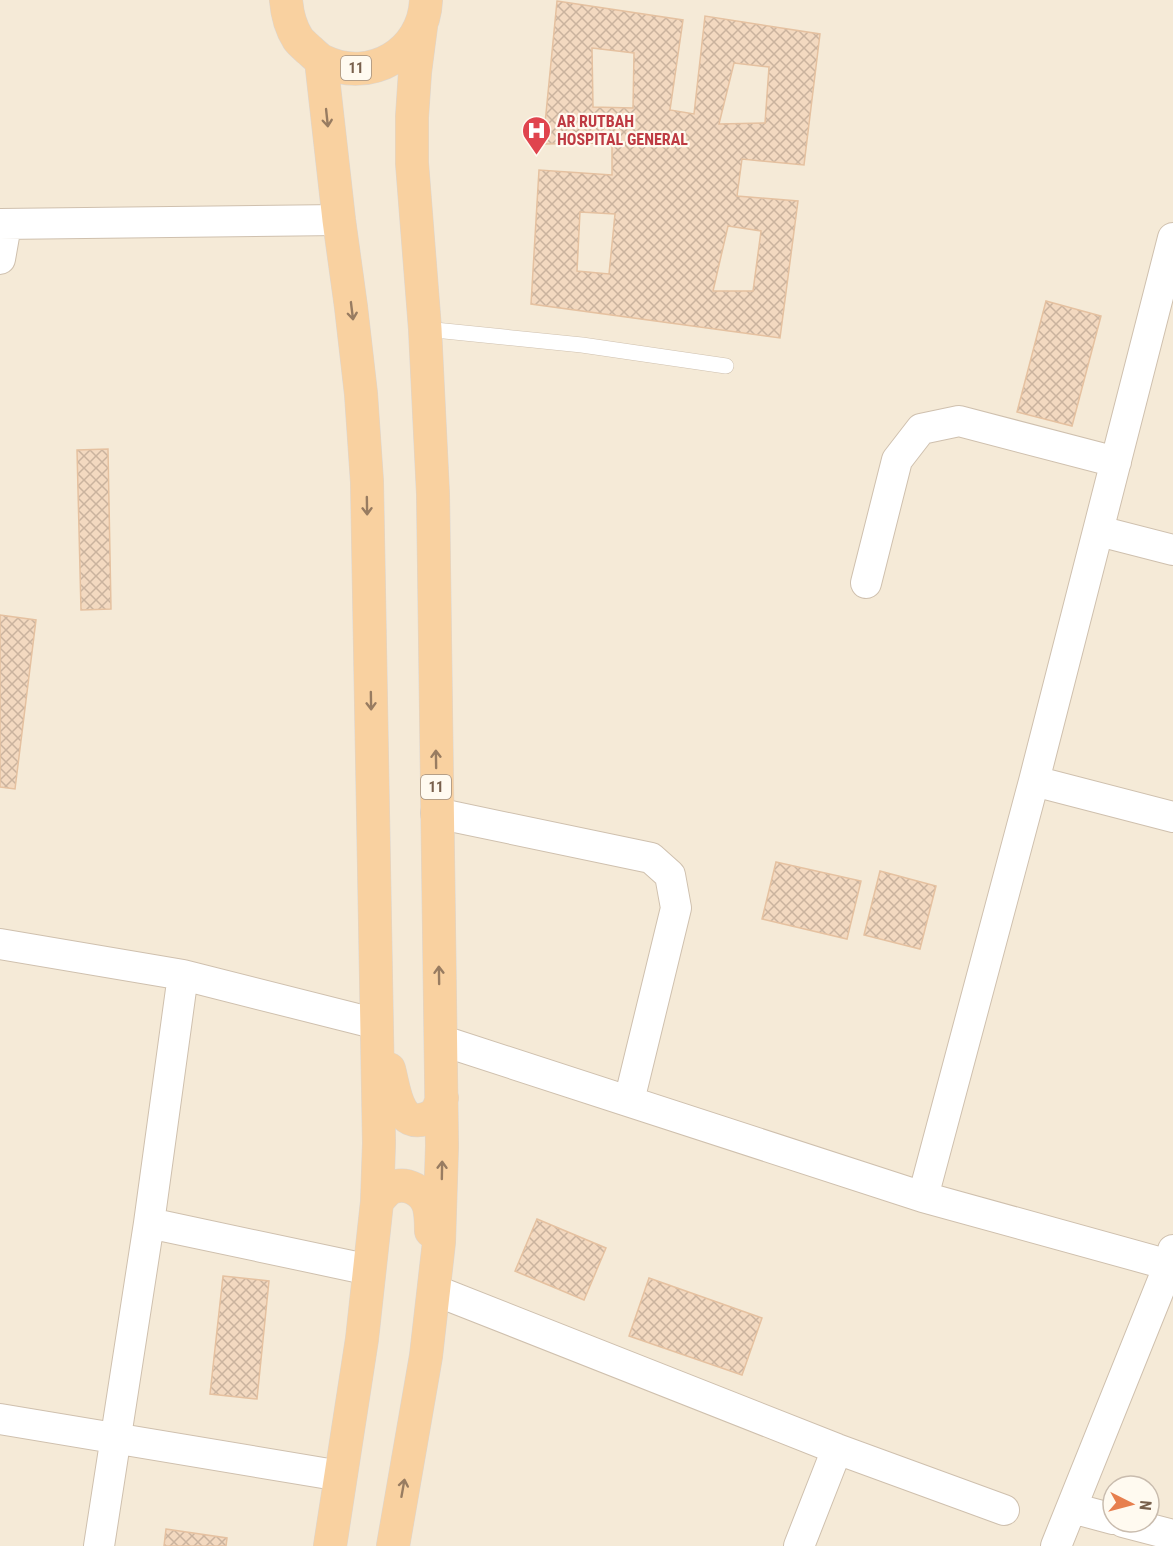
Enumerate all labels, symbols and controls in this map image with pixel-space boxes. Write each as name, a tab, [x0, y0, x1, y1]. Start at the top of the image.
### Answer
road number: 11	[341, 56, 371, 80]
one-way arrow	[322, 107, 333, 127]
place label: AR RUTBAH HOSPITAL GENERAL	[557, 112, 688, 149]
hospital icon: AR RUTBAH HOSPITAL GENERAL	[520, 114, 552, 156]
one-way arrow	[347, 301, 358, 321]
one-way arrow	[361, 495, 373, 515]
one-way arrow	[365, 690, 377, 710]
one-way arrow	[430, 750, 441, 770]
road number: 11	[421, 775, 451, 799]
one-way arrow	[433, 966, 445, 986]
one-way arrow	[436, 1161, 447, 1181]
north arrow	[1101, 1474, 1161, 1534]
one-way arrow	[398, 1479, 409, 1499]
text: N	[1135, 1500, 1155, 1511]

